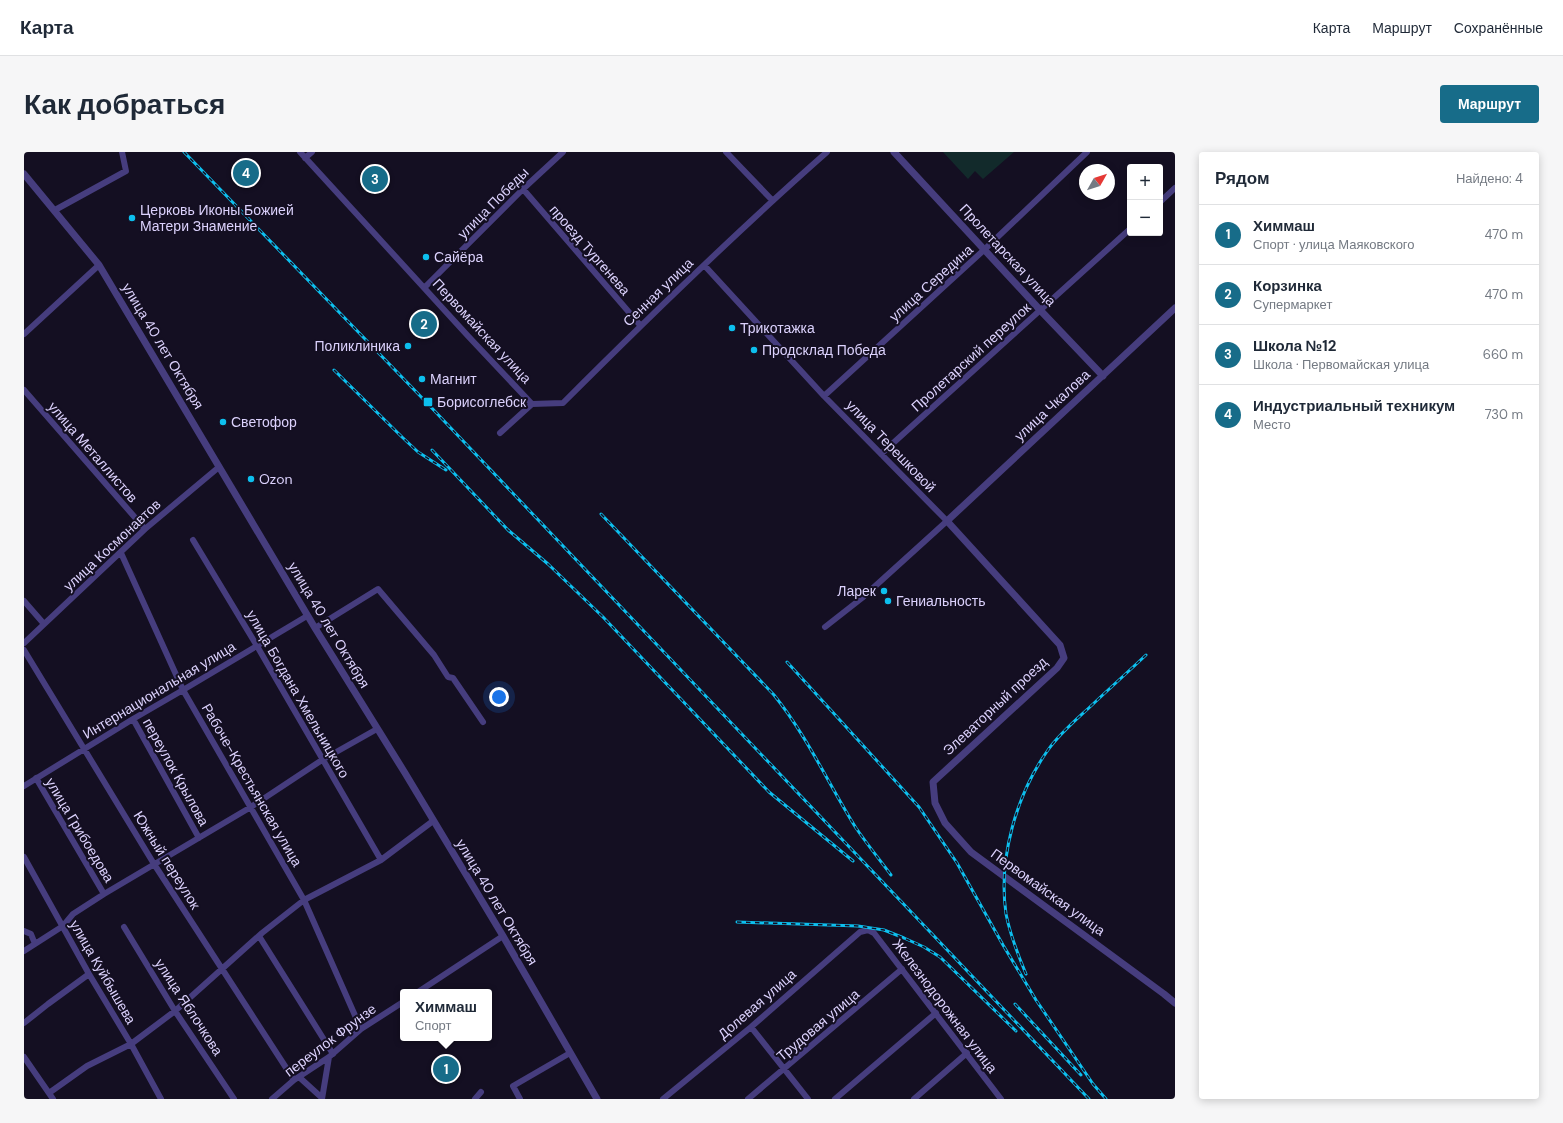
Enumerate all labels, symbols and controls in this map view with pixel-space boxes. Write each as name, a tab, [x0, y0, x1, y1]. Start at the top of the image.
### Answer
text: Карта	[20, 15, 74, 40]
text: Карта	[1313, 19, 1350, 37]
text: Маршрут	[1372, 19, 1432, 37]
text: Сохранённые	[1454, 19, 1543, 37]
button: Маршрут	[1440, 85, 1539, 123]
text: Как добраться	[24, 86, 225, 123]
pin: 4	[233, 158, 259, 188]
pin: 3	[362, 164, 388, 194]
street label: улица Победы	[454, 164, 532, 242]
north arrow	[1079, 164, 1115, 200]
map controls	[1127, 164, 1163, 236]
button: +	[1127, 164, 1163, 200]
text: Рядом	[1215, 167, 1270, 189]
text: Найдено: 4	[1456, 170, 1523, 187]
street label: Пролетарская улица	[956, 200, 1060, 310]
button: −	[1127, 200, 1163, 236]
place label: Церковь Иконы Божией Матери Знамение	[140, 201, 294, 235]
street label: проезд Тургенева	[546, 201, 634, 299]
marker: Церковь Иконы Божией Матери Знамение	[127, 213, 137, 223]
text: Химмаш	[1253, 216, 1315, 236]
text: 1	[1226, 226, 1230, 243]
text: 470 m	[1484, 226, 1523, 243]
text: Спорт · улица Маяковского	[1253, 236, 1415, 253]
street label: улица Середина	[885, 240, 977, 325]
place label: Сайёра	[434, 248, 483, 266]
marker: Сайёра	[421, 252, 431, 262]
street label: Сенная улица	[619, 254, 697, 330]
street label: Первомайская улица	[429, 275, 535, 387]
text: Корзинка	[1253, 276, 1322, 296]
street label: улица 40 лет Октября	[118, 280, 208, 412]
text: 2	[1224, 286, 1232, 303]
text: 470 m	[1484, 286, 1523, 303]
text: Супермаркет	[1253, 296, 1332, 313]
street label: Пролетарский переулок	[907, 298, 1035, 415]
pin: 2	[411, 309, 437, 339]
place label: Трикотажка	[740, 319, 815, 337]
marker: Трикотажка	[727, 323, 737, 333]
text: Школа №12	[1253, 336, 1336, 356]
place label: Поликлиника	[314, 337, 400, 355]
marker: Поликлиника	[403, 341, 413, 351]
place label: Продсклад Победа	[762, 341, 886, 359]
marker: Продсклад Победа	[749, 345, 759, 355]
text: 3	[1224, 346, 1232, 363]
text: 660 m	[1483, 346, 1523, 363]
text: Школа · Первомайская улица	[1253, 356, 1429, 373]
street label: улица Чкалова	[1010, 365, 1094, 445]
place label: Магнит	[430, 370, 477, 388]
marker: Магнит	[417, 374, 427, 384]
place label: Борисоглебск	[437, 393, 527, 411]
marker: Борисоглебск	[422, 396, 434, 408]
street label: улица Терешковой	[842, 396, 940, 496]
text: Индустриальный техникум	[1253, 396, 1455, 416]
street label: улица Металлистов	[44, 398, 142, 506]
text: 4	[1224, 406, 1232, 423]
text: 730 m	[1485, 406, 1523, 423]
place label: Светофор	[231, 413, 297, 431]
text: Место	[1253, 416, 1291, 433]
marker: Светофор	[218, 417, 228, 427]
place label: Ozon	[259, 470, 293, 488]
marker: Ozon	[246, 474, 256, 484]
street label: улица Космонавтов	[60, 495, 164, 595]
street label: улица 40 лет Октября	[284, 559, 374, 691]
place label: Ларек	[837, 582, 877, 600]
marker: Ларек	[879, 586, 889, 596]
place label: Гениальность	[896, 592, 985, 610]
marker: Гениальность	[883, 596, 893, 606]
street label: улица Богдана Хмельницкого	[242, 607, 354, 781]
street label: Интернациональная улица	[79, 637, 239, 743]
street label: Элеваторный проезд	[939, 653, 1051, 759]
your location	[489, 687, 509, 707]
street label: Рабоче-Крестьянская улица	[198, 700, 306, 870]
street label: переулок Крылова	[139, 715, 213, 829]
street label: улица Грибоедова	[42, 774, 118, 886]
street label: Южный переулок	[130, 808, 205, 913]
street label: улица 40 лет Октября	[452, 836, 542, 968]
street label: Первомайская улица	[987, 844, 1109, 940]
street label: улица Куйбышева	[66, 917, 140, 1027]
street label: Железнодорожная улица	[889, 935, 1001, 1077]
street label: улица Яблочкова	[151, 955, 227, 1059]
street label: Долевая улица	[714, 965, 800, 1043]
street label: Трудовая улица	[773, 985, 863, 1065]
popup	[400, 989, 492, 1041]
text: Химмаш	[415, 997, 477, 1017]
street label: переулок Фрунзе	[280, 999, 380, 1080]
text: Спорт	[415, 1017, 452, 1034]
pin: 1	[433, 1054, 459, 1084]

